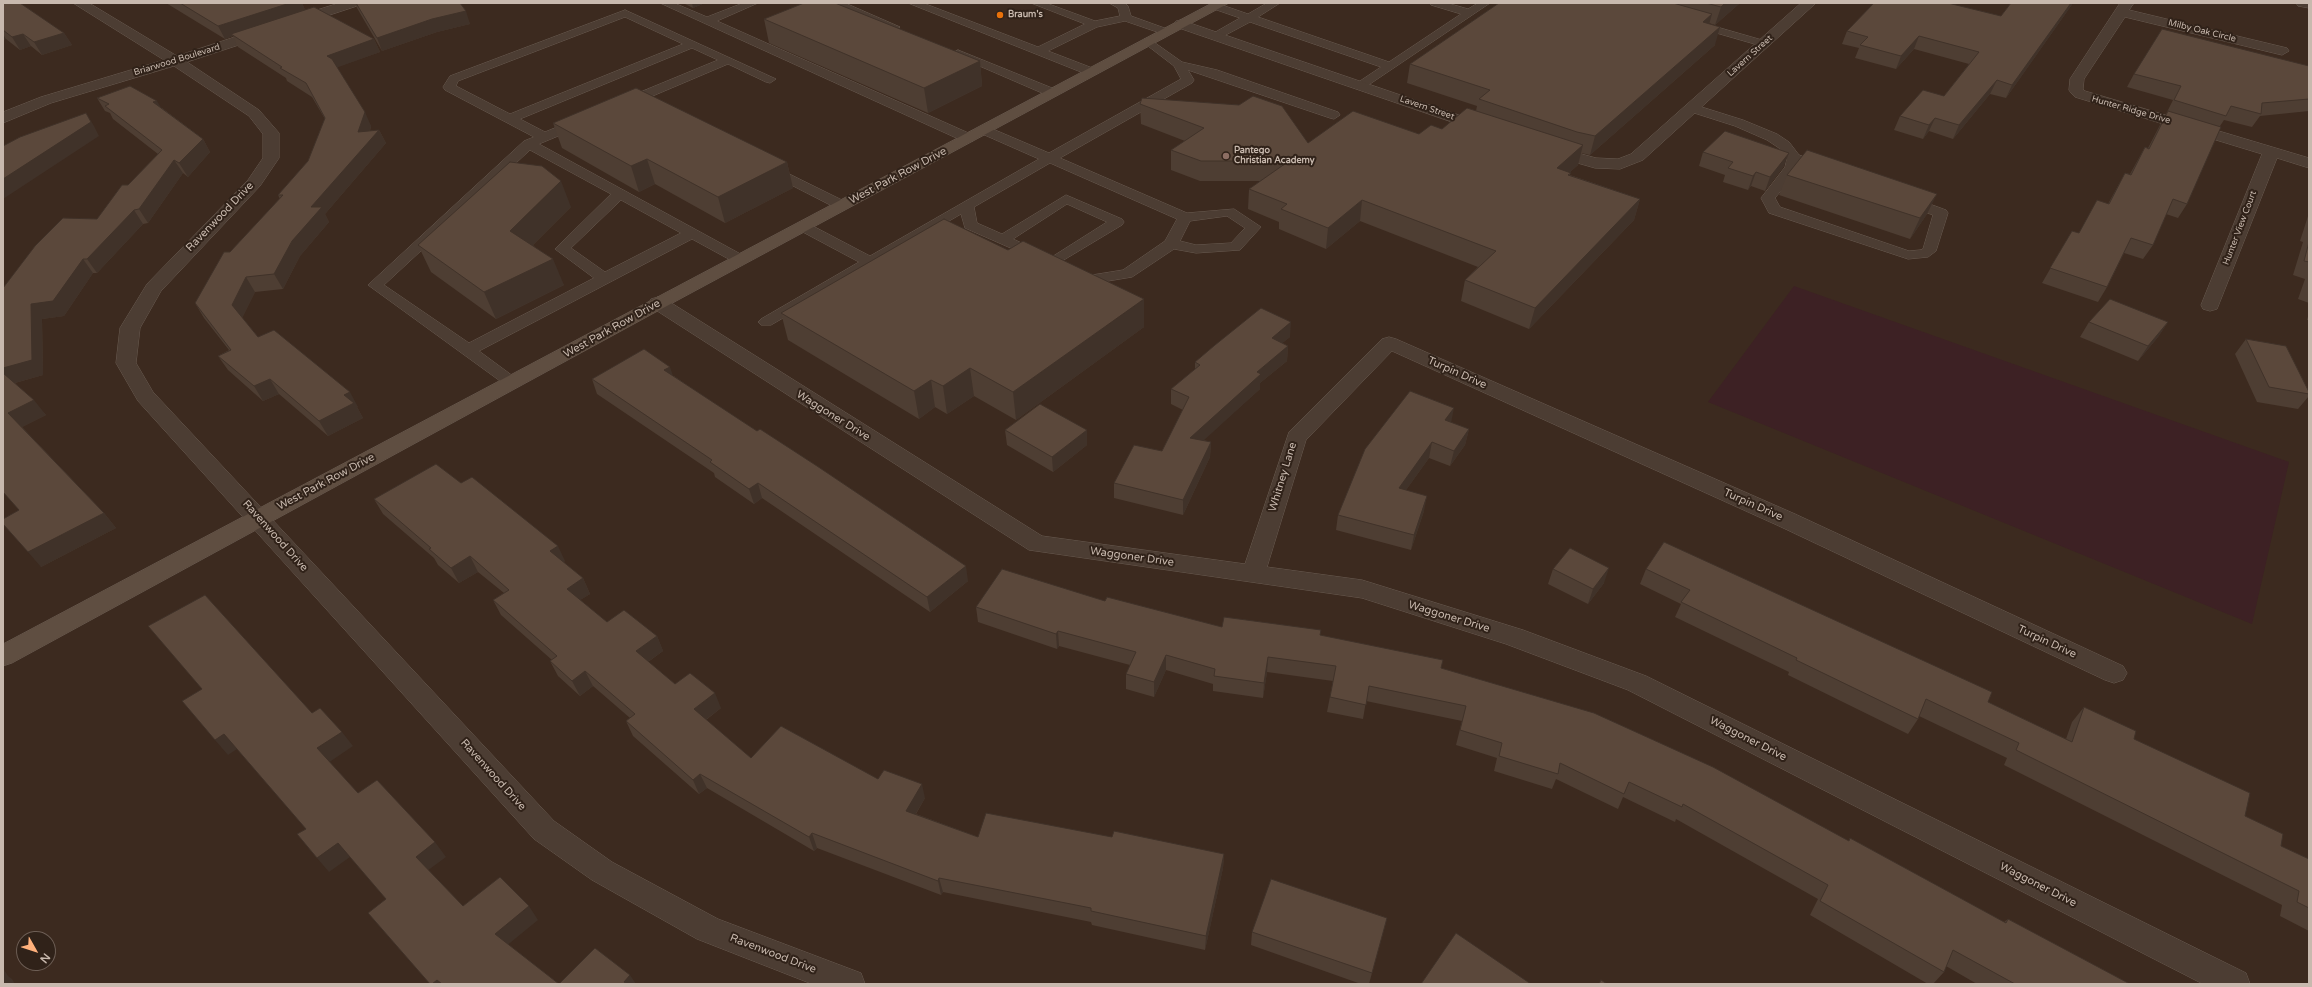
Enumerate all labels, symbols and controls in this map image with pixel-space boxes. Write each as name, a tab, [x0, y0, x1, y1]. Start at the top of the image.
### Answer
marker: Braum's	[995, 10, 1005, 20]
place label: Braum's	[1008, 10, 1043, 20]
street label: Milby Oak Circle	[2167, 17, 2237, 45]
street label: Lavern Street	[1725, 33, 1775, 79]
street label: Briarwood Boulevard	[133, 42, 221, 78]
street label: Lavern Street	[1398, 94, 1456, 122]
street label: Hunter Ridge Drive	[2090, 94, 2172, 126]
street label: West Park Row Drive	[847, 145, 949, 207]
place label: Pantego Christian Academy	[1234, 146, 1315, 167]
marker: Pantego Christian Academy	[1221, 151, 1231, 161]
street label: Ravenwood Drive	[184, 180, 256, 254]
street label: Hunter View Court	[2221, 189, 2259, 267]
street label: West Park Row Drive	[561, 297, 663, 361]
street label: Turpin Drive	[1425, 354, 1489, 392]
street label: Waggoner Drive	[794, 388, 872, 444]
street label: Whitney Lane	[1266, 441, 1300, 513]
street label: West Park Row Drive	[275, 451, 377, 513]
street label: Turpin Drive	[1721, 486, 1785, 524]
street label: Ravenwood Drive	[240, 498, 310, 574]
street label: Waggoner Drive	[1089, 545, 1175, 569]
street label: Waggoner Drive	[1407, 598, 1491, 636]
street label: Turpin Drive	[2016, 623, 2078, 661]
street label: Waggoner Drive	[1707, 714, 1789, 764]
street label: Ravenwood Drive	[458, 737, 528, 813]
street label: Waggoner Drive	[1997, 860, 2079, 910]
north arrow	[16, 931, 56, 971]
street label: Ravenwood Drive	[728, 931, 818, 977]
text: N	[37, 951, 53, 966]

